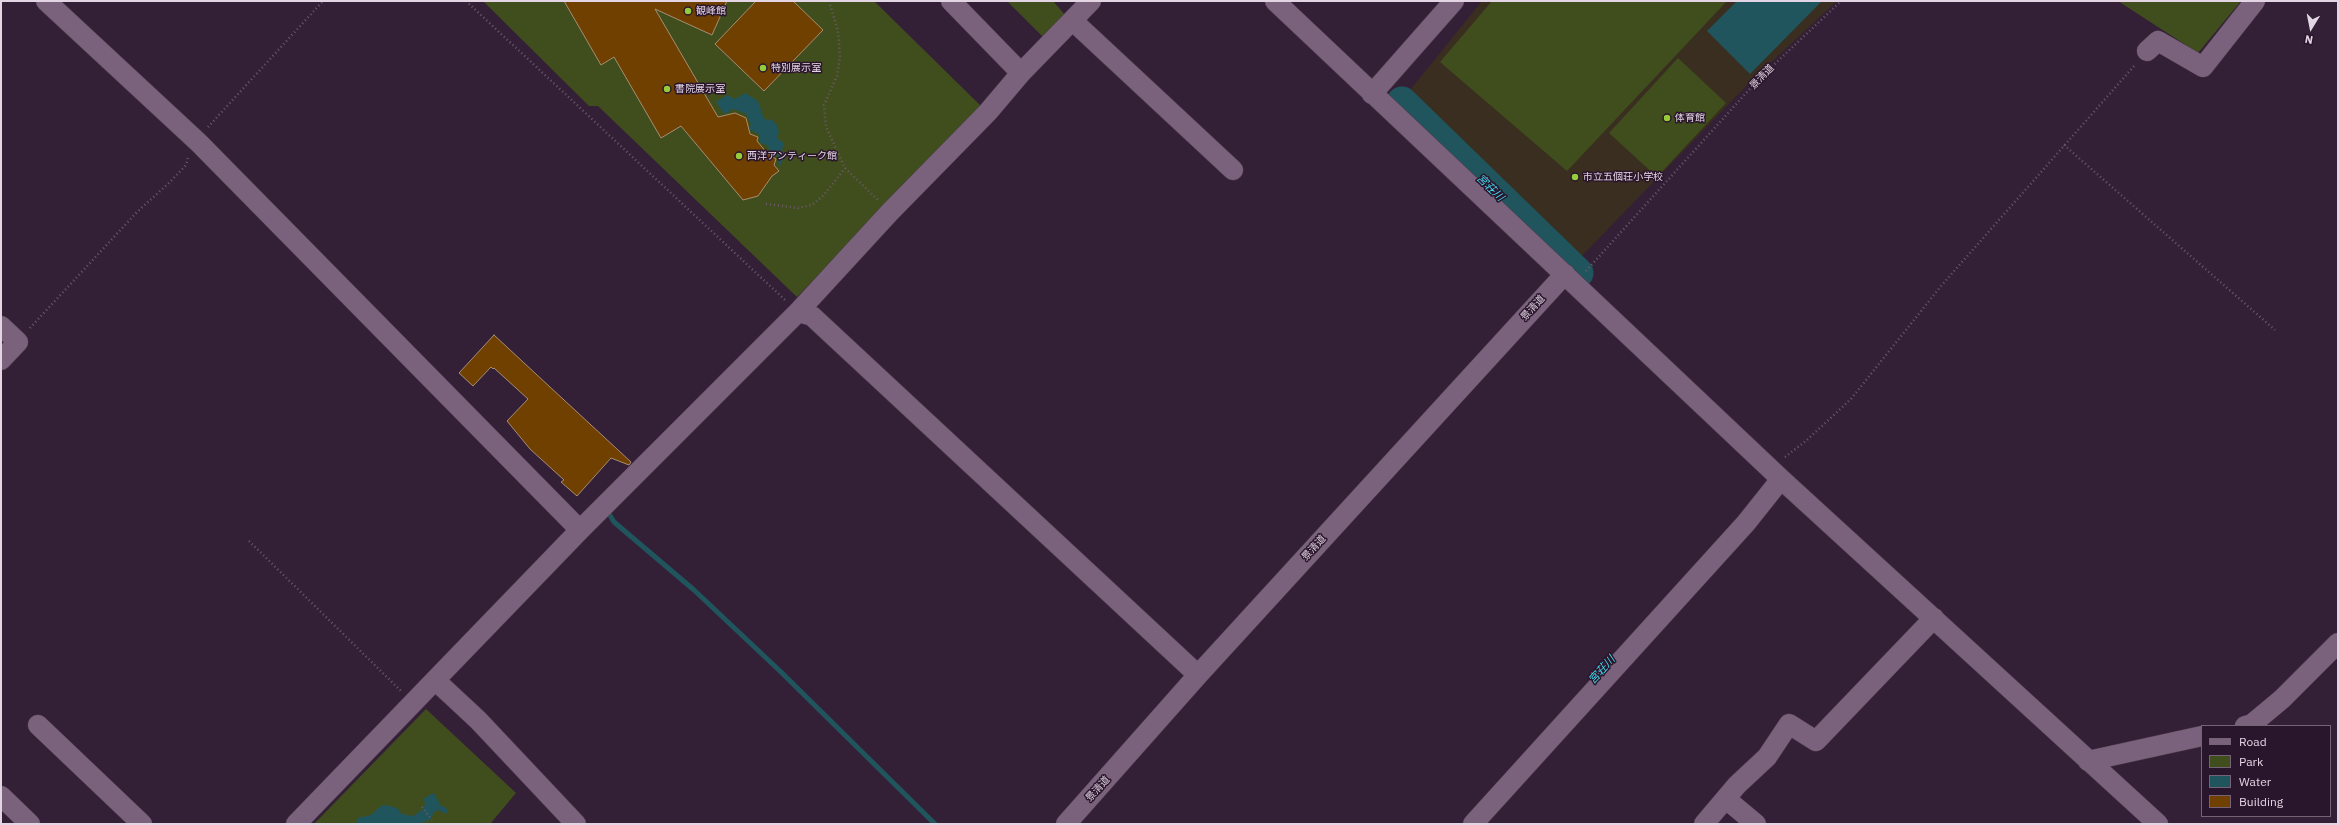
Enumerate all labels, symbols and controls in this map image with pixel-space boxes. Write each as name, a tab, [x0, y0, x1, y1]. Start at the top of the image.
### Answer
place label: 観峰館	[696, 5, 726, 17]
marker: 観峰館	[683, 6, 693, 16]
north arrow	[2291, 8, 2331, 48]
text: N	[2304, 32, 2314, 47]
place label: 特別展示室	[771, 62, 821, 74]
street label: 景清道	[1747, 62, 1777, 92]
marker: 特別展示室	[758, 63, 768, 73]
place label: 書院展示室	[675, 83, 725, 95]
marker: 書院展示室	[662, 84, 672, 94]
place label: 体育館	[1675, 112, 1705, 124]
marker: 体育館	[1662, 113, 1672, 123]
place label: 西洋アンティーク館	[747, 150, 837, 162]
marker: 西洋アンティーク館	[734, 151, 744, 161]
place label: 市立五個荘小学校	[1583, 171, 1663, 183]
water label: 宮荘川	[1474, 172, 1506, 204]
marker: 市立五個荘小学校	[1570, 172, 1580, 182]
street label: 景清道	[1519, 293, 1547, 323]
street label: 景清道	[1300, 533, 1328, 563]
water label: 宮荘川	[1586, 653, 1618, 687]
legend	[2201, 725, 2331, 817]
text: Road	[2239, 734, 2267, 749]
text: Park	[2239, 754, 2263, 769]
street label: 景清道	[1084, 774, 1112, 804]
text: Water	[2239, 774, 2271, 789]
text: Building	[2239, 794, 2283, 809]

